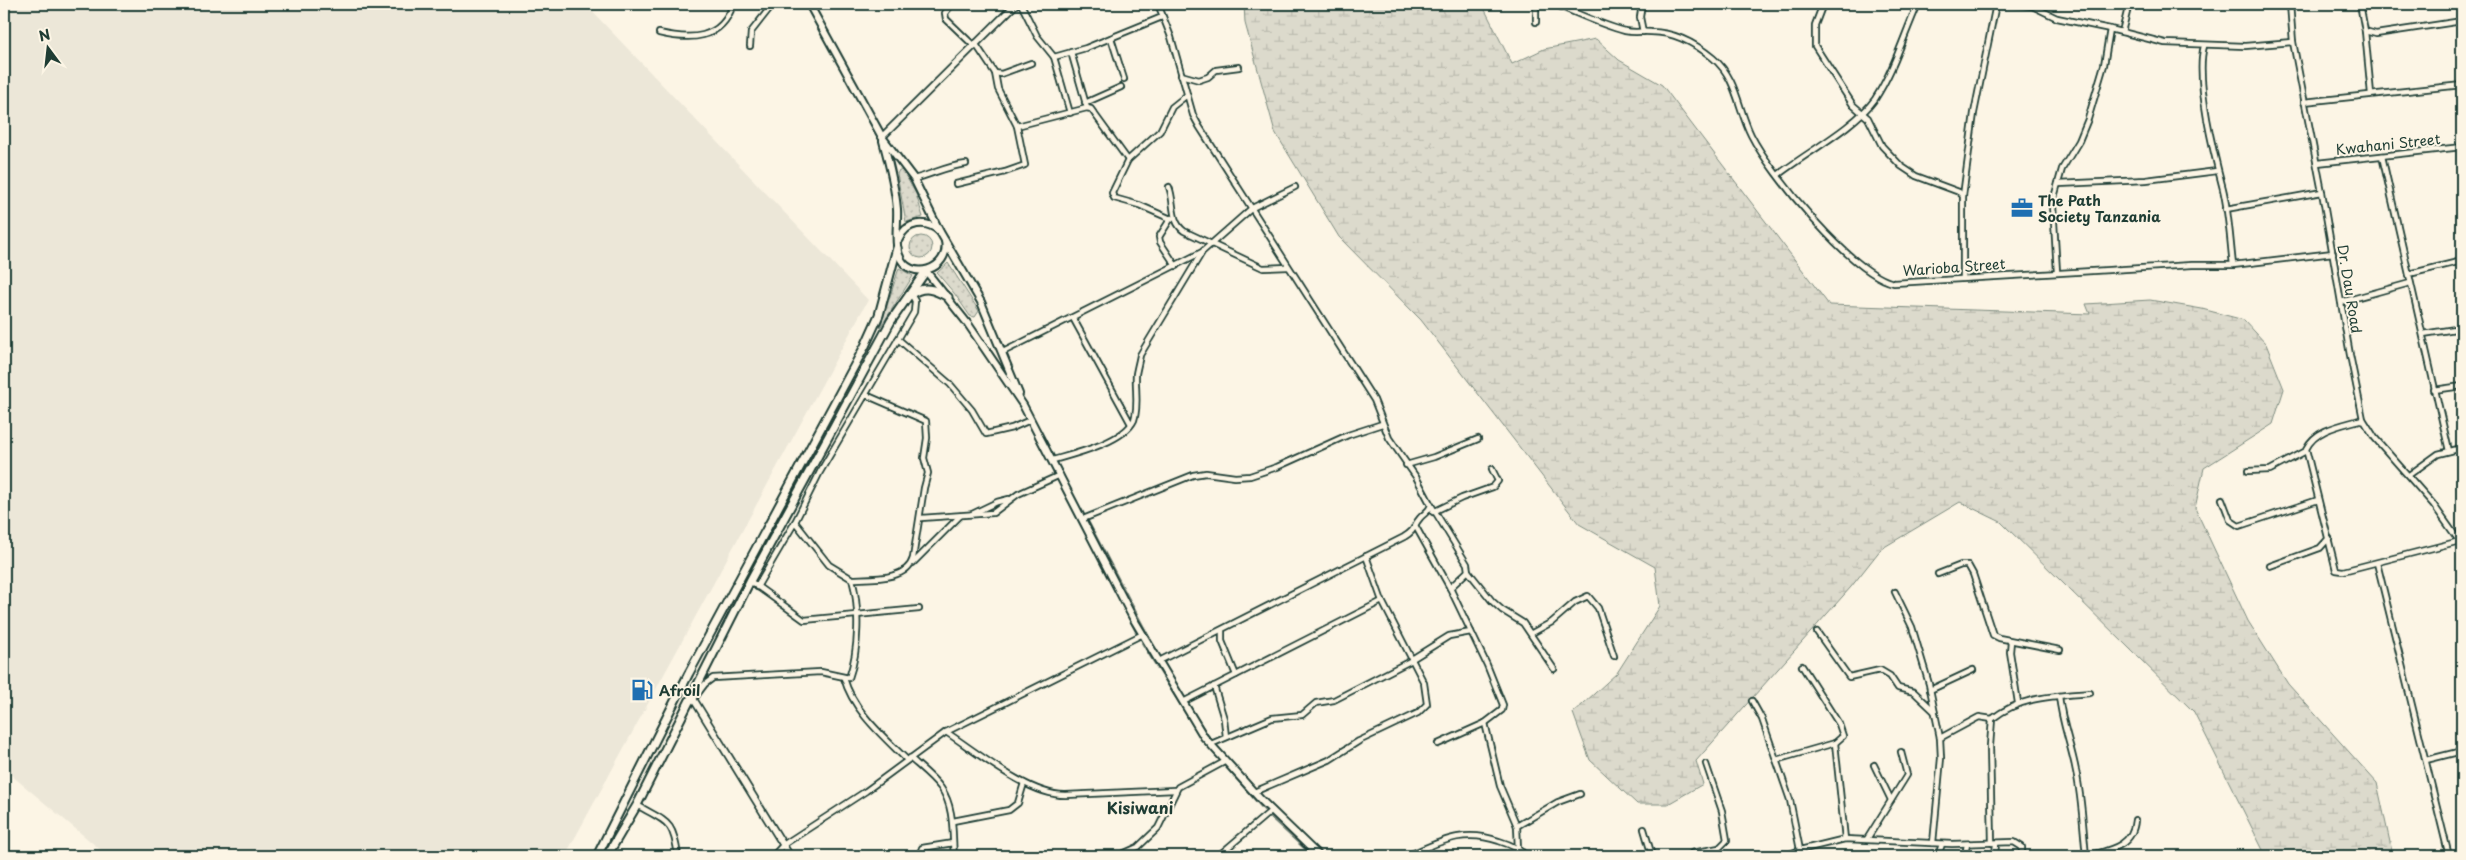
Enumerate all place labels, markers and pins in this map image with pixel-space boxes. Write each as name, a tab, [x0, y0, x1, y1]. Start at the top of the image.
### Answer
place label: The Path Society Tanzania	[2038, 190, 2161, 227]
office icon: The Path Society Tanzania	[2009, 195, 2035, 221]
fuel station icon: Afroil	[629, 677, 655, 703]
place label: Afroil	[659, 680, 700, 701]

